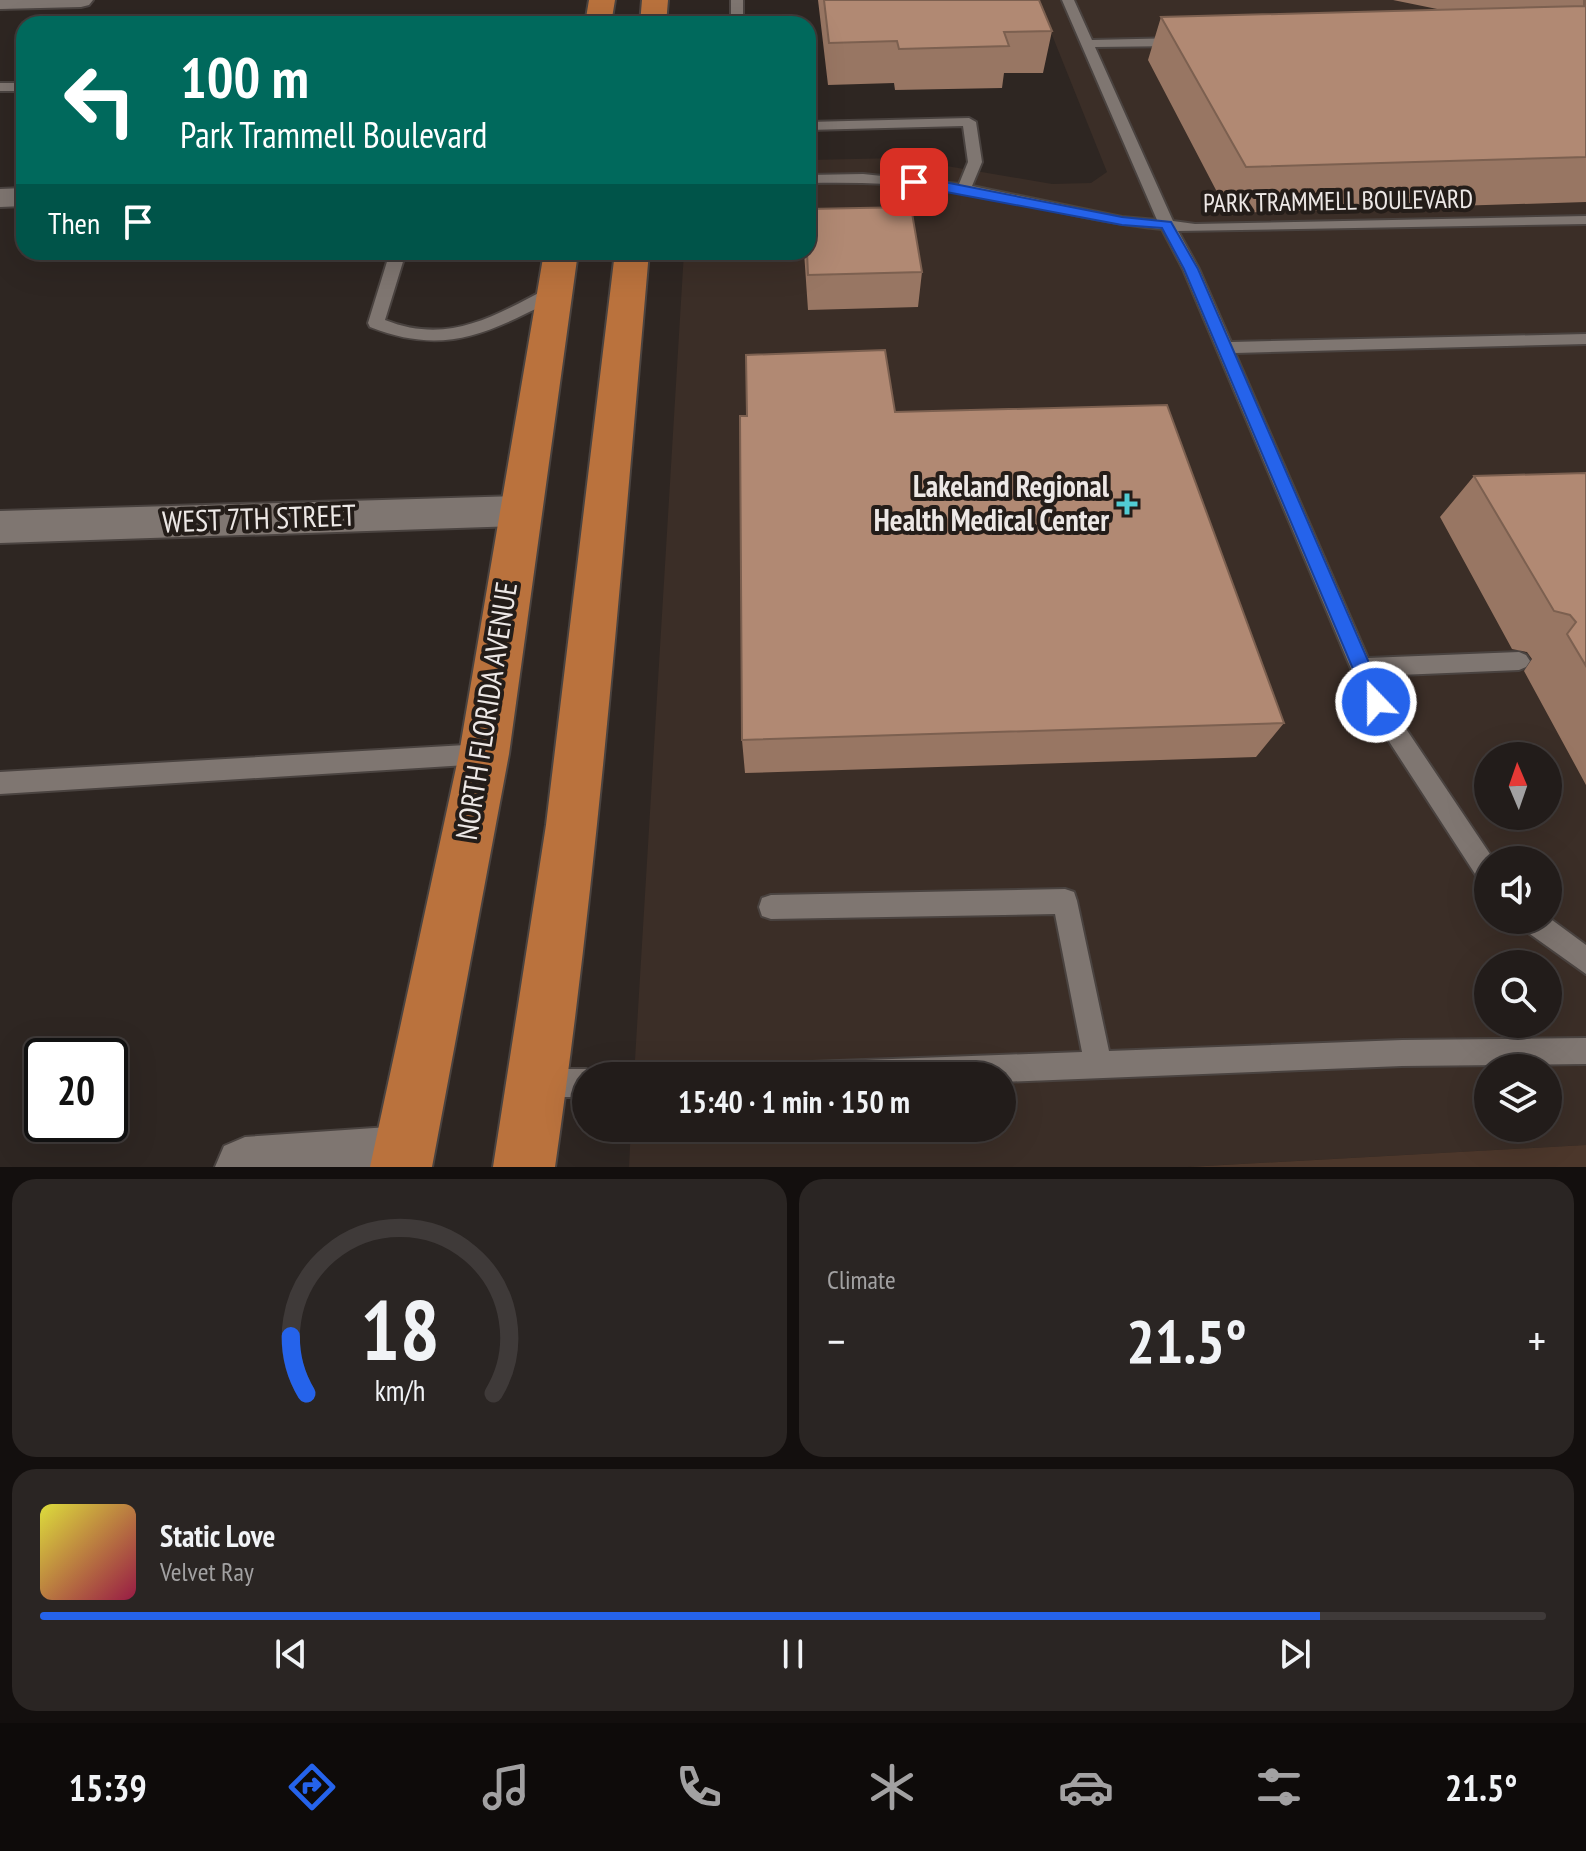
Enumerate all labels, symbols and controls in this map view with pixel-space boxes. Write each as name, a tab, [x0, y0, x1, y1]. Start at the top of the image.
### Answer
text: 100 m	[180, 41, 309, 113]
icon: left	[48, 48, 152, 152]
text: Park Trammell Boulevard	[180, 111, 487, 158]
pin	[880, 148, 948, 216]
icon: arrive	[892, 160, 936, 204]
street label: PARK TRAMMELL BOULEVARD	[1203, 182, 1473, 219]
icon: arrive	[116, 200, 160, 244]
text: Then	[48, 203, 100, 242]
place label: Lakeland Regional Health Medical Center	[874, 466, 1110, 539]
marker: Lakeland Regional Health Medical Center	[1116, 493, 1138, 515]
street label: WEST 7TH STREET	[161, 495, 356, 540]
street label: NORTH FLORIDA AVENUE	[446, 579, 525, 843]
position arrow	[1334, 660, 1418, 744]
north arrow	[1474, 742, 1562, 830]
map controls	[1474, 742, 1562, 1142]
button: sound	[1474, 846, 1562, 934]
button: search	[1474, 950, 1562, 1038]
speed limit sign: 20	[24, 1038, 128, 1142]
button: layers	[1474, 1054, 1562, 1142]
text: 15:40 · 1 min · 150 m	[678, 1082, 910, 1121]
text: Climate	[827, 1263, 896, 1296]
text: 18	[360, 1275, 439, 1383]
text: 21.5°	[1126, 1302, 1247, 1380]
text: −	[827, 1312, 845, 1369]
text: +	[1528, 1312, 1546, 1369]
text: km/h	[374, 1372, 425, 1409]
text: Static Love	[160, 1516, 275, 1555]
text: Velvet Ray	[160, 1555, 254, 1588]
icon: previous	[269, 1632, 313, 1676]
icon: pause	[771, 1632, 815, 1676]
icon: next	[1273, 1632, 1317, 1676]
icon: directions	[284, 1759, 340, 1815]
icon: music	[478, 1759, 534, 1815]
icon: phone	[671, 1759, 727, 1815]
icon: climate	[864, 1759, 920, 1815]
icon: car	[1058, 1759, 1114, 1815]
icon: filters	[1251, 1759, 1307, 1815]
text: 15:39	[69, 1764, 147, 1811]
text: 21.5°	[1445, 1764, 1517, 1811]

